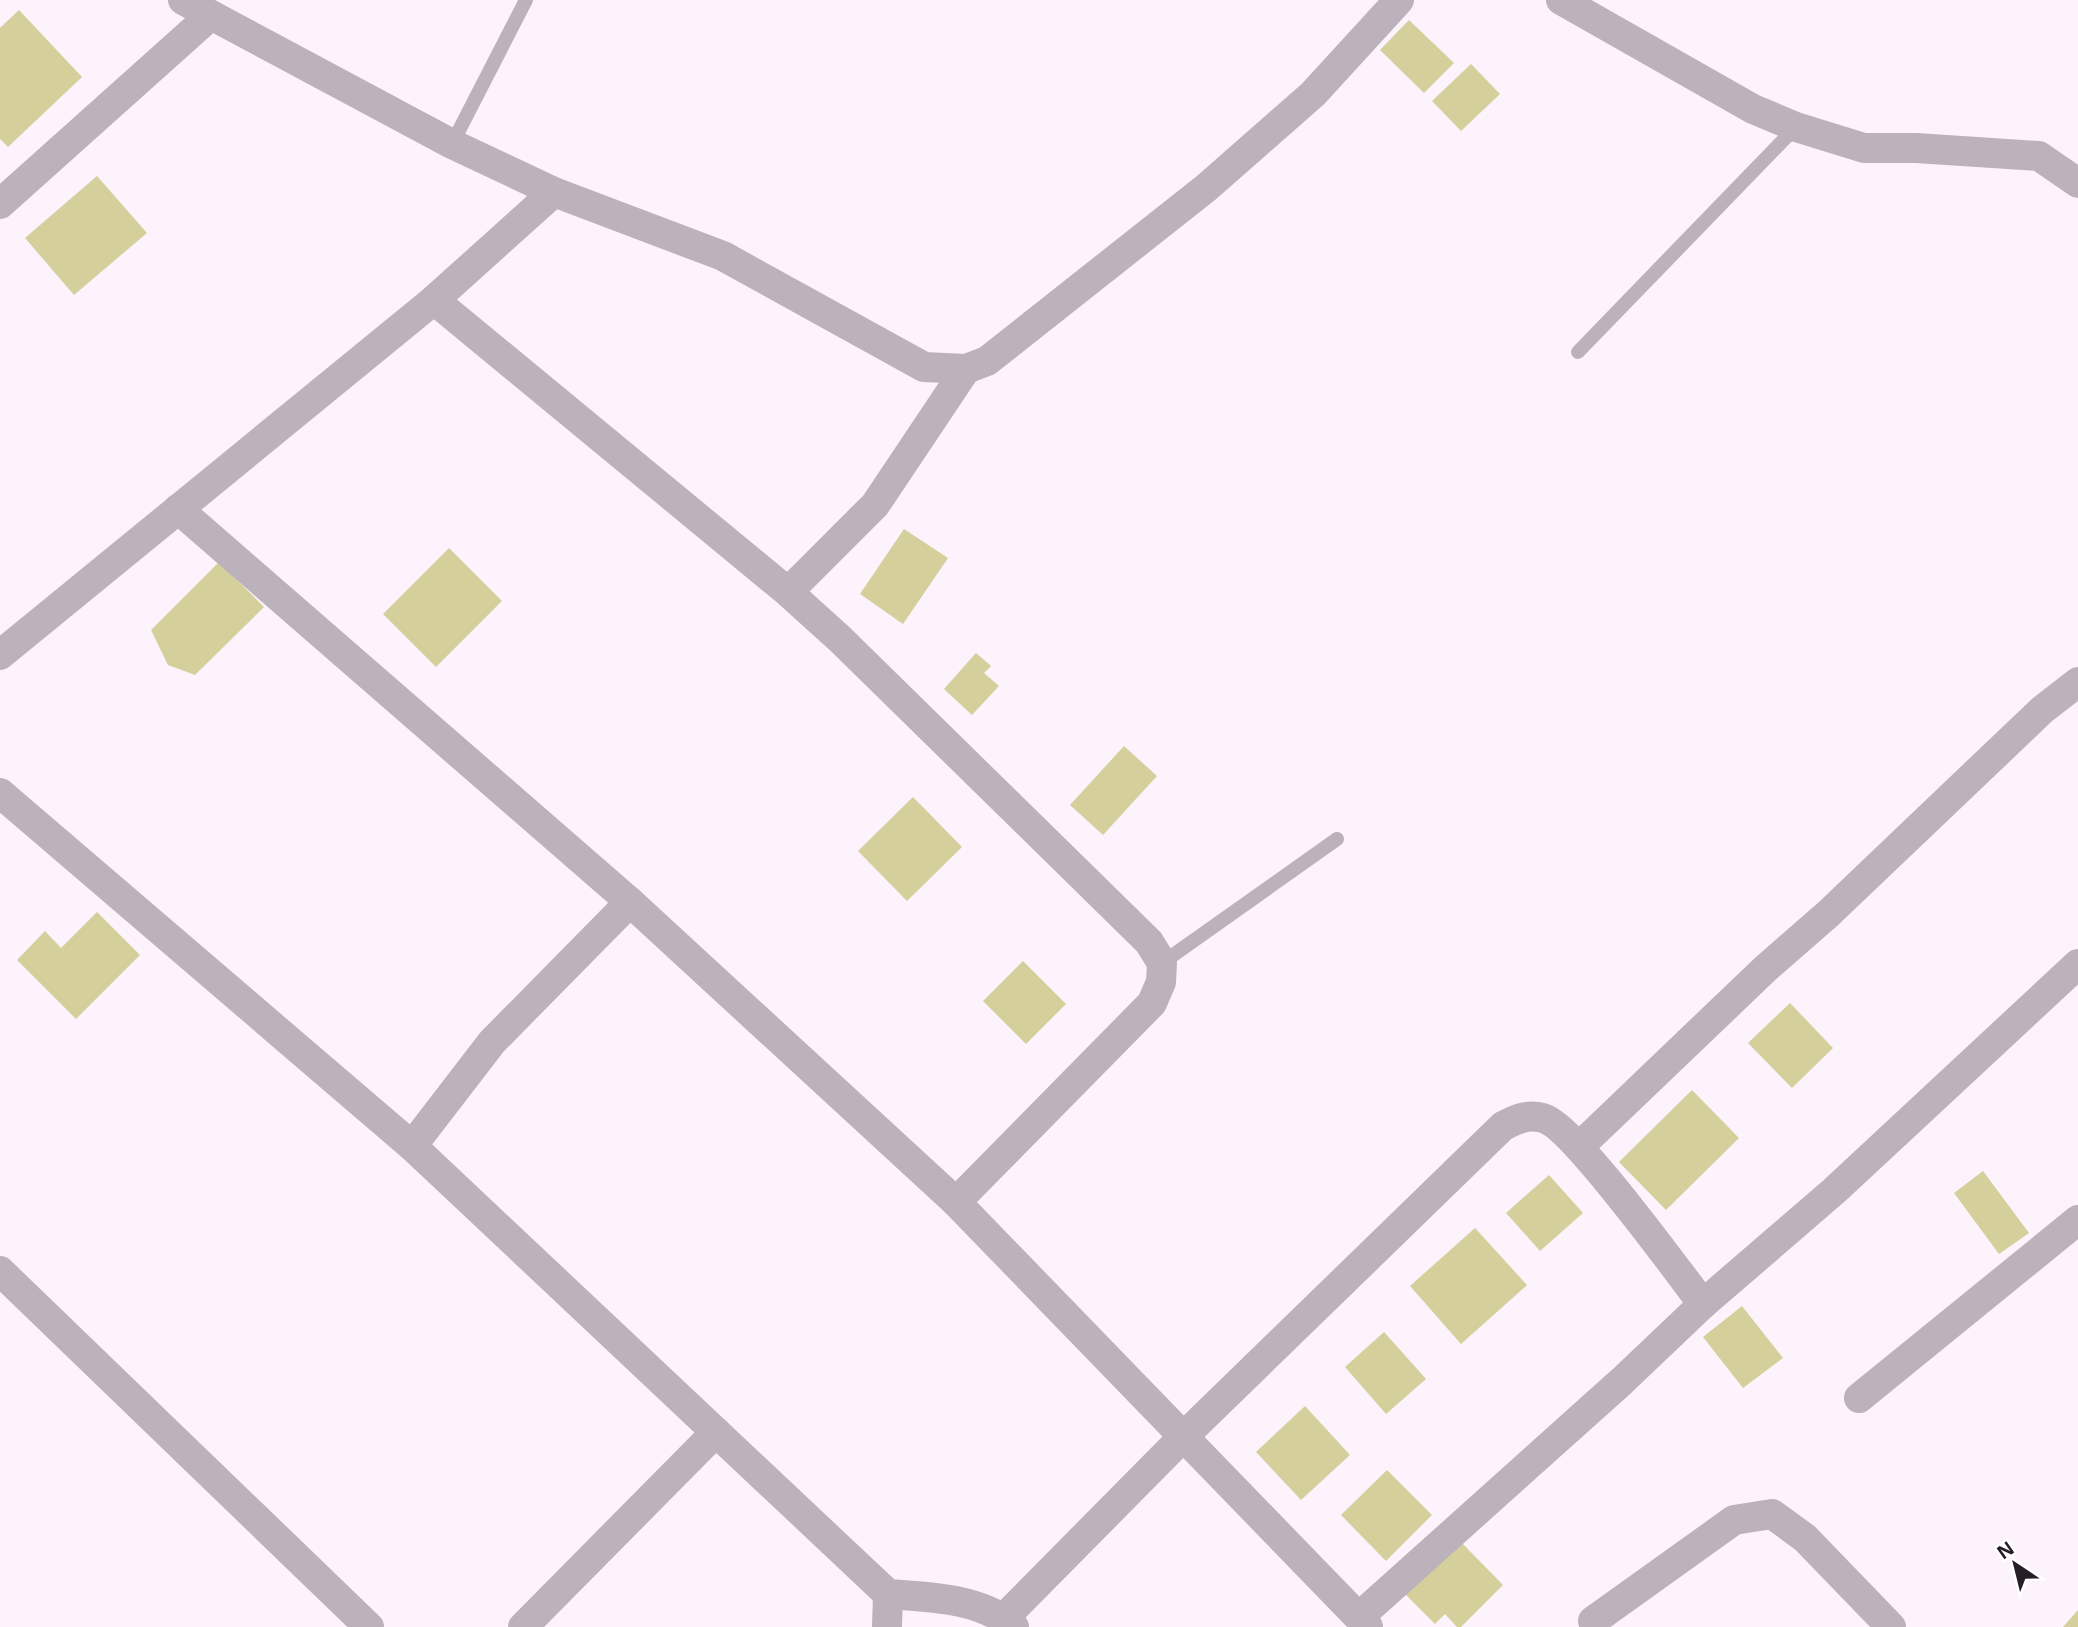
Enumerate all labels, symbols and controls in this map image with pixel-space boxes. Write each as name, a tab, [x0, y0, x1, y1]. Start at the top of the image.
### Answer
north arrow	[1980, 1529, 2050, 1599]
text: N	[1991, 1535, 2019, 1565]

